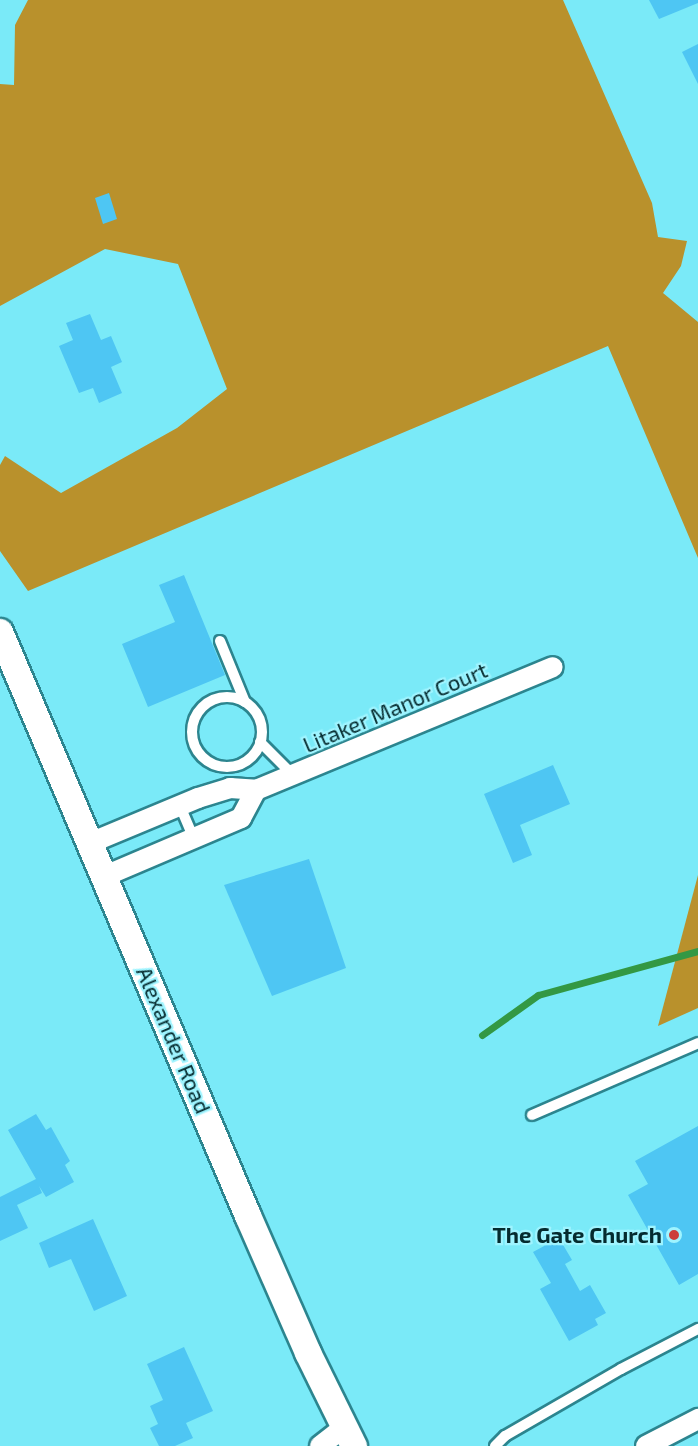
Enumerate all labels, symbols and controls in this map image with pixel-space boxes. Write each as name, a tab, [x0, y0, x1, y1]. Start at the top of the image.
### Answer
street label: Litaker Manor Court	[298, 656, 492, 758]
street label: Alexander Road	[131, 962, 217, 1118]
place label: The Gate Church	[493, 1222, 662, 1248]
marker: The Gate Church	[667, 1228, 681, 1242]

